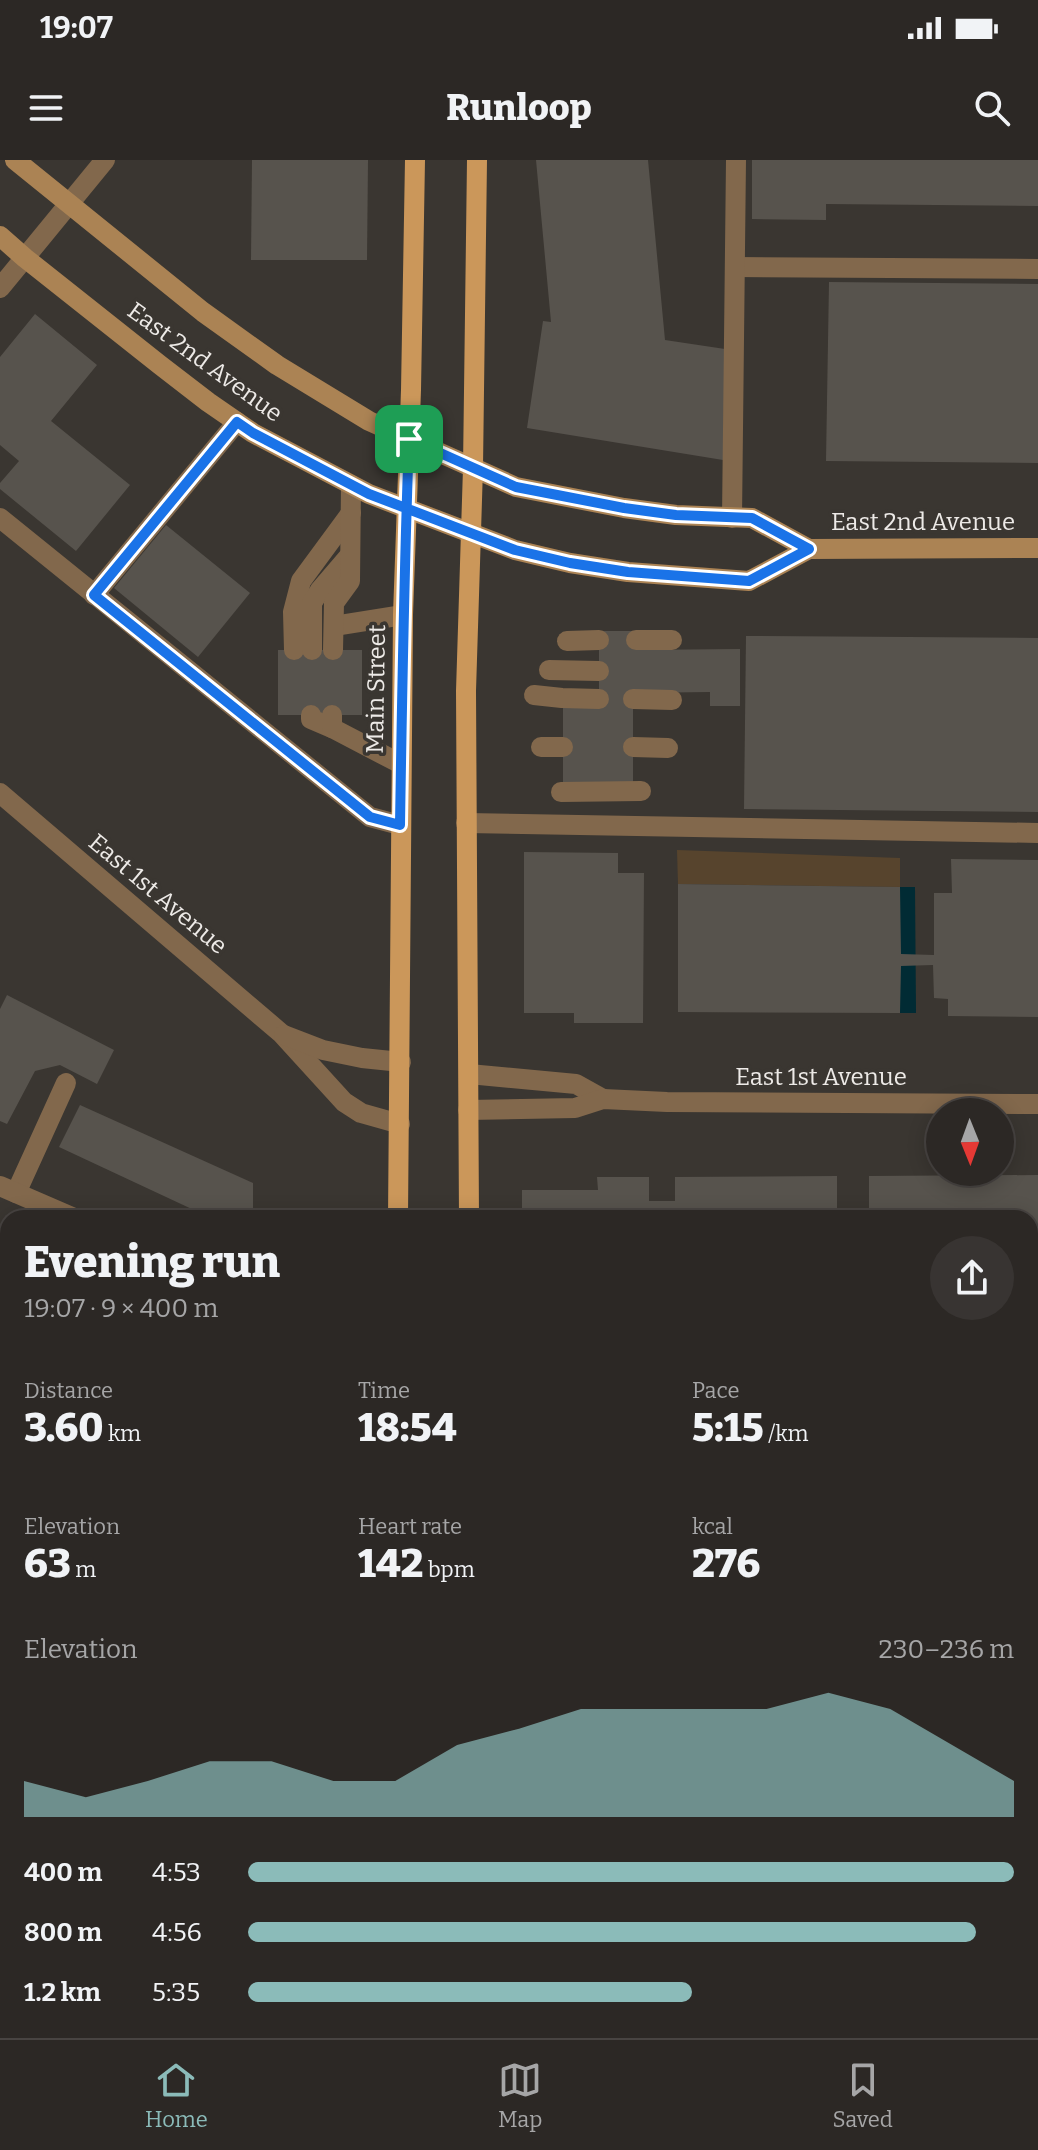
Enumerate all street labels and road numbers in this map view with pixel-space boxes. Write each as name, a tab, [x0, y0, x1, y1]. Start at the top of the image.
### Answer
street label: East 2nd Avenue	[122, 297, 288, 427]
street label: East 2nd Avenue	[831, 508, 1015, 536]
street label: Main Street	[361, 624, 391, 754]
street label: East 1st Avenue	[83, 828, 233, 960]
street label: East 1st Avenue	[735, 1063, 907, 1091]

